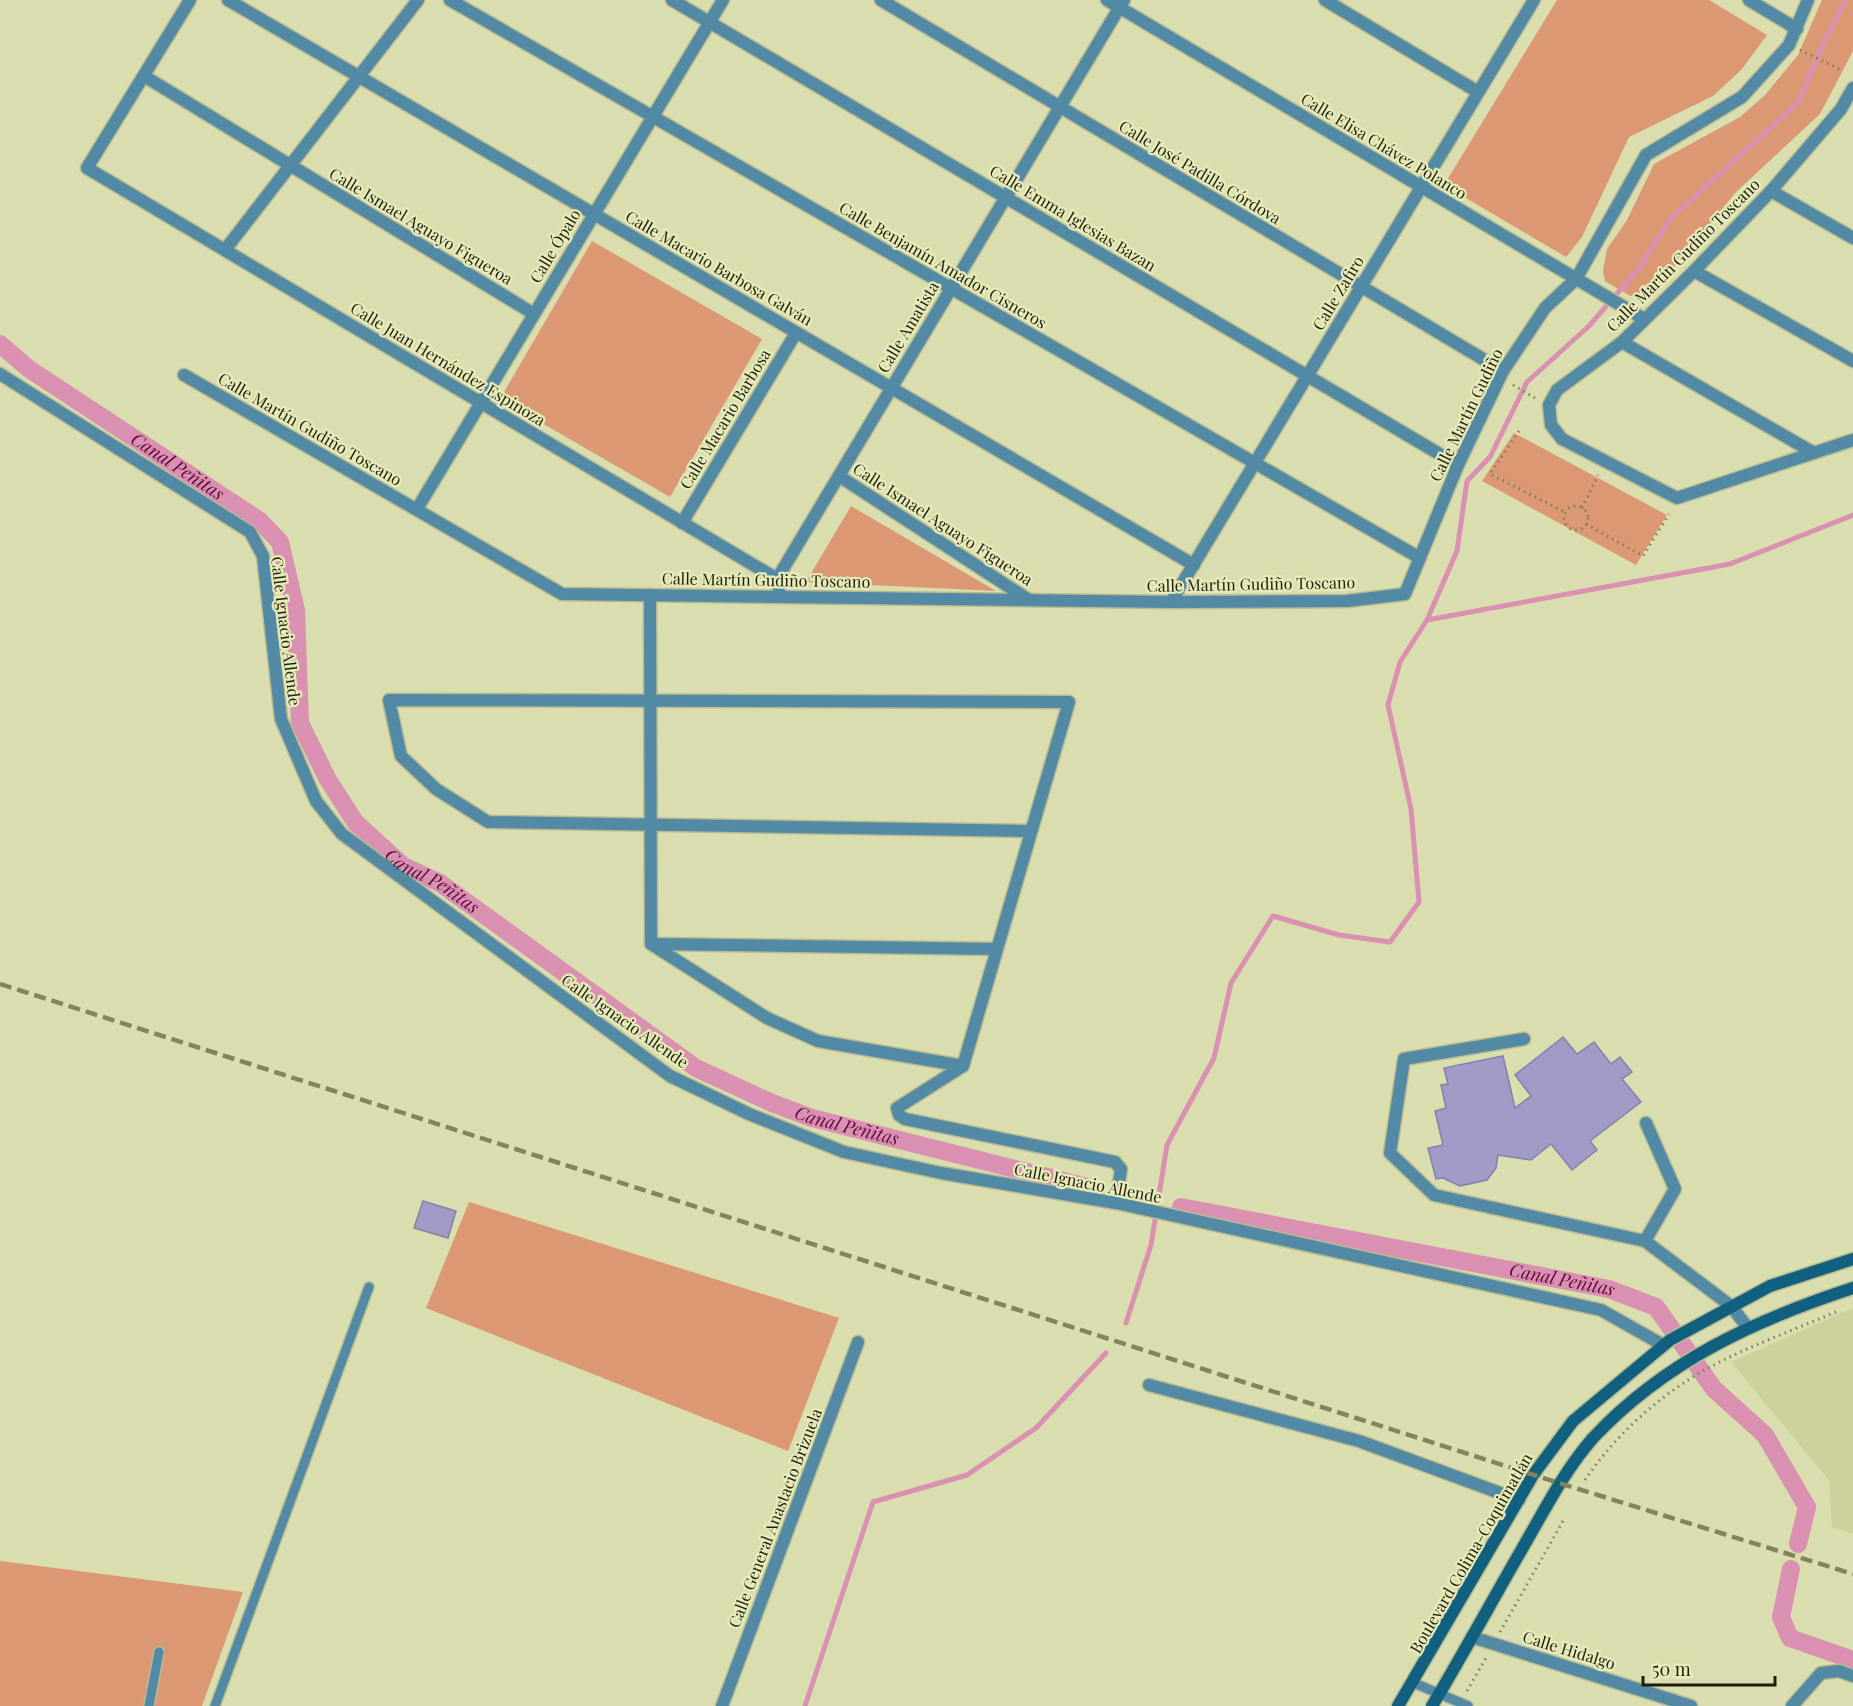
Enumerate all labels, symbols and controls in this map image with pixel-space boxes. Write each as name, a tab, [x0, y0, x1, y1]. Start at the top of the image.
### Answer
street label: Calle Elisa Chávez Polanco	[1297, 88, 1471, 204]
street label: Calle José Padilla Córdova	[1115, 115, 1285, 228]
street label: Calle Emma Iglesias Bazan	[986, 160, 1161, 276]
street label: Calle Ismael Aguayo Figueroa	[326, 162, 517, 289]
street label: Calle Martín Gudiño Toscano	[1601, 173, 1764, 336]
street label: Calle Benjamín Amador Cisneros	[836, 196, 1051, 333]
street label: Calle Ópalo	[524, 205, 585, 286]
street label: Calle Macario Barbosa Galván	[622, 205, 817, 330]
street label: Calle Zafiro	[1307, 252, 1368, 334]
street label: Calle Amatista	[872, 277, 943, 376]
street label: Calle Juan Hernández Espinoza	[347, 297, 550, 430]
street label: Calle Martín Gudiño	[1424, 344, 1507, 485]
street label: Calle Macario Barbosa	[674, 345, 775, 493]
street label: Calle Martín Gudiño Toscano	[215, 367, 406, 490]
water label: Canal Peñitas	[127, 427, 229, 505]
street label: Calle Ismael Aguayo Figueroa	[849, 457, 1037, 590]
street label: Calle Ignacio Allende	[267, 555, 306, 707]
street label: Calle Martín Gudiño Toscano	[662, 567, 871, 592]
street label: Calle Martín Gudiño Toscano	[1147, 571, 1356, 596]
water label: Canal Peñitas	[380, 843, 484, 919]
street label: Calle Ignacio Allende	[558, 969, 693, 1072]
water label: Canal Peñitas	[792, 1100, 902, 1150]
street label: Calle Ignacio Allende	[1012, 1158, 1164, 1207]
water label: Canal Peñitas	[1508, 1257, 1619, 1301]
street label: Calle General Anastacio Brizuela	[723, 1405, 826, 1630]
street label: Boulevard Colima-Coquimatlán	[1405, 1448, 1537, 1657]
street label: Calle Hidalgo	[1520, 1625, 1618, 1674]
scale bar	[1643, 1649, 1775, 1687]
text: 50 m	[1652, 1657, 1691, 1681]

